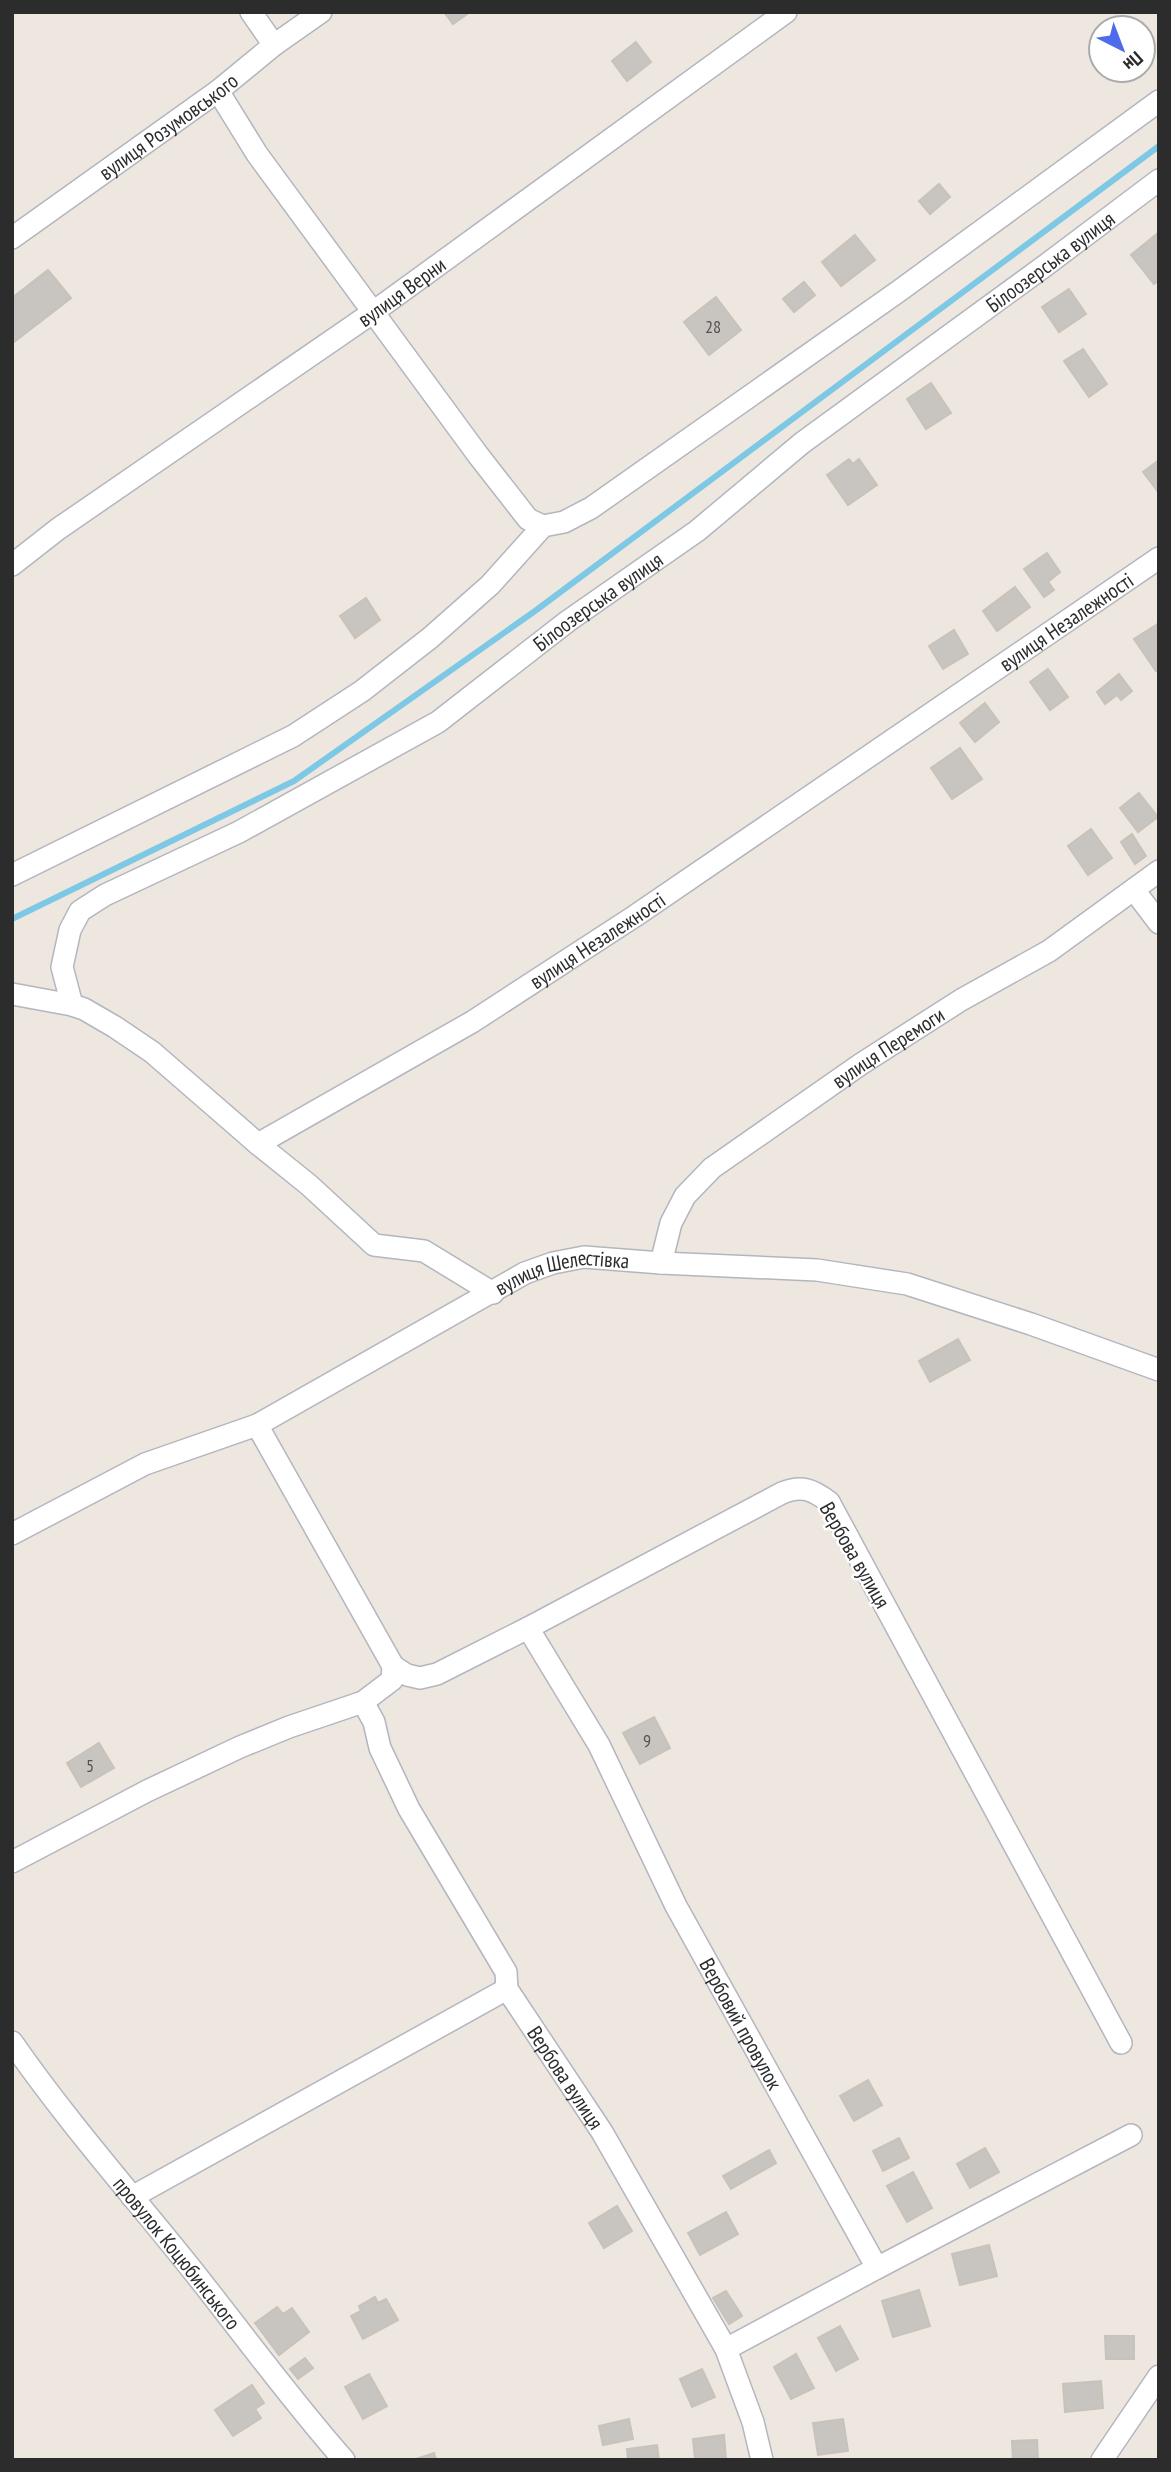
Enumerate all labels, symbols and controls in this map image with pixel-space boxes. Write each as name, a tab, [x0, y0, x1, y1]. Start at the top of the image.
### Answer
north arrow	[1087, 14, 1157, 84]
text: Пн	[1119, 47, 1148, 77]
street label: вулиця Розумовського	[93, 67, 243, 185]
street label: Білоозерська вулиця	[980, 205, 1120, 318]
street label: вулиця Верни	[352, 251, 451, 332]
house number: 28	[705, 315, 721, 338]
street label: Білоозерська вулиця	[527, 546, 668, 657]
street label: вулиця Незалежності	[994, 566, 1138, 677]
street label: вулиця Незалежності	[524, 886, 670, 994]
street label: вулиця Перемоги	[826, 1001, 949, 1094]
street label: вулиця Шелестівка	[490, 1243, 630, 1301]
street label: Вербова вулиця	[814, 1497, 896, 1613]
house number: 9	[643, 1729, 651, 1752]
house number: 5	[86, 1754, 94, 1777]
street label: Вербовий провулок	[694, 1953, 789, 2094]
street label: Вербова вулиця	[522, 2021, 610, 2134]
street label: провулок Коцюбинського	[108, 2171, 247, 2335]

